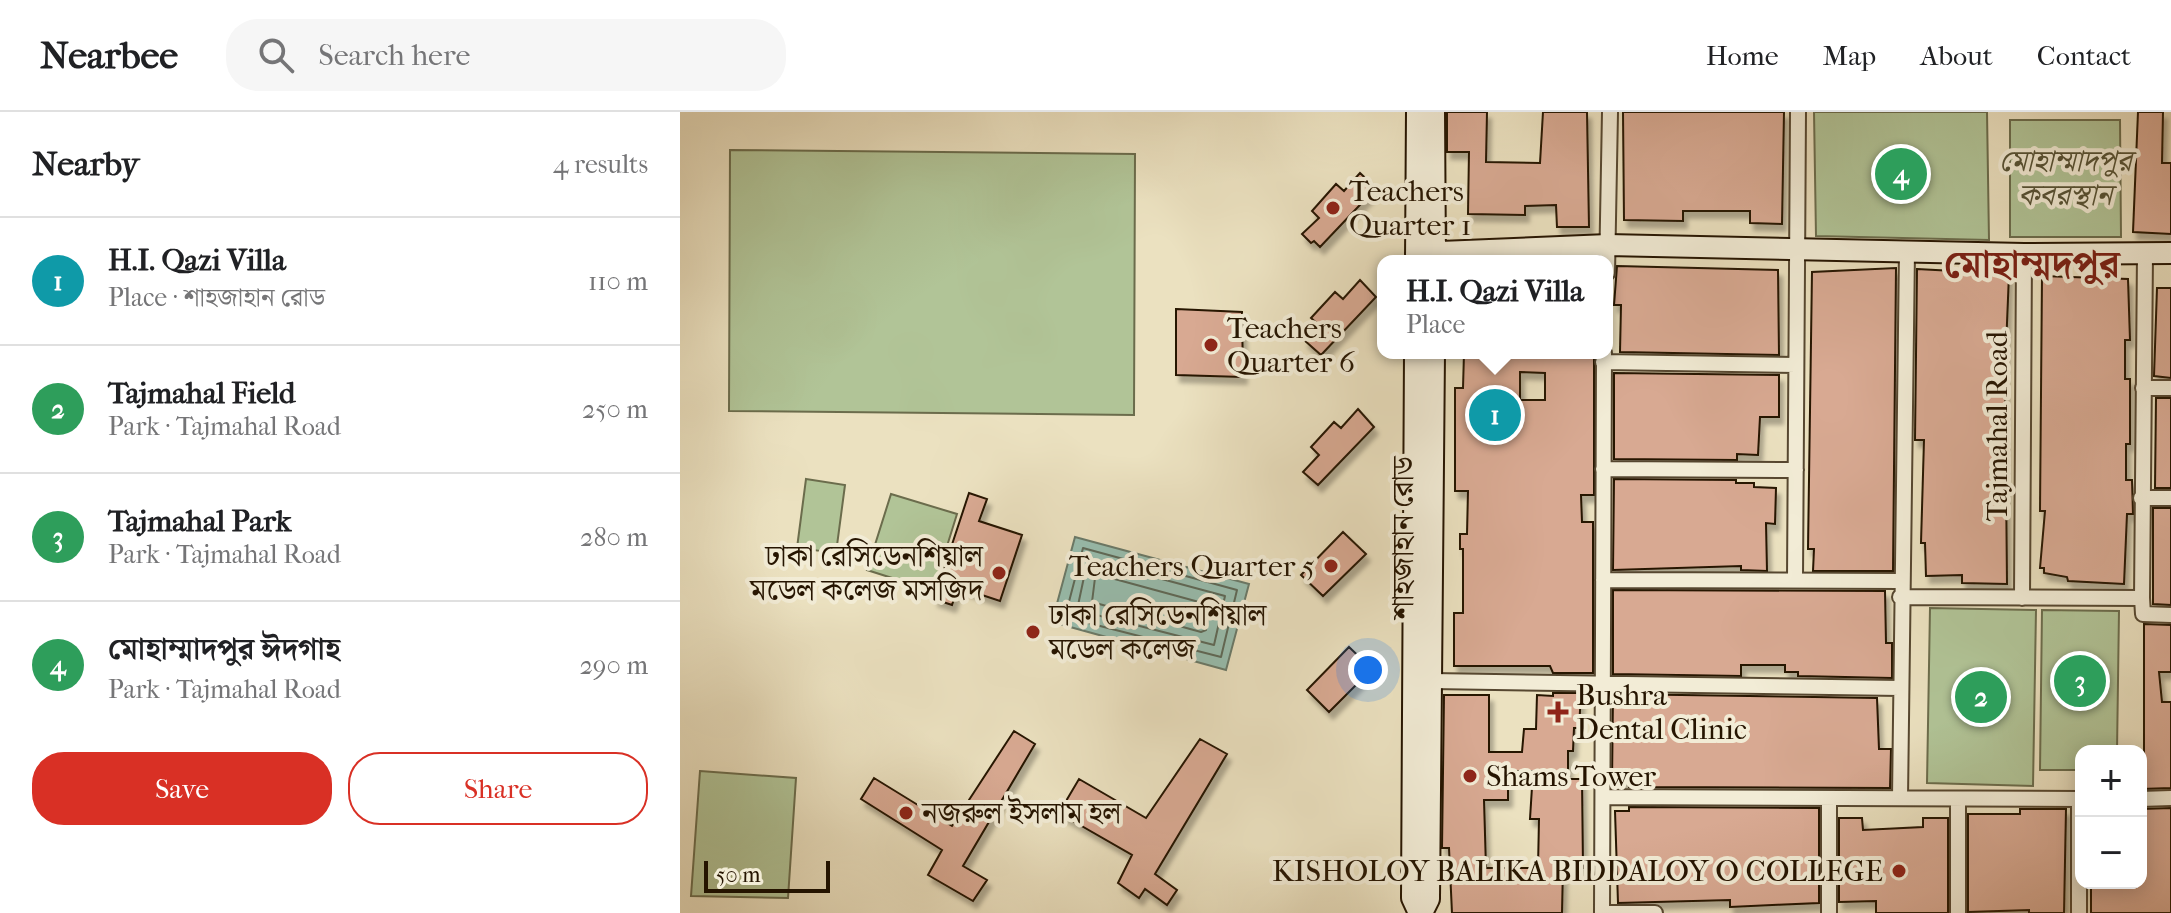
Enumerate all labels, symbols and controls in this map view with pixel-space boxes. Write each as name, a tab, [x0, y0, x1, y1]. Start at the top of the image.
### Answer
search box	[226, 19, 786, 91]
text: Nearbee	[40, 33, 178, 78]
icon: search	[254, 33, 298, 77]
text: Search here	[318, 38, 470, 73]
text: Home	[1706, 39, 1779, 72]
text: Map	[1823, 39, 1876, 72]
text: About	[1920, 39, 1993, 72]
text: Contact	[2037, 39, 2131, 72]
text: Nearby	[32, 144, 139, 184]
pin: 4	[1875, 144, 1927, 204]
park label: মোহাম্মাদপুর কবরস্থান	[1999, 144, 2137, 213]
text: 4 results	[553, 149, 648, 180]
place label: Teachers Quarter 1	[1349, 174, 1471, 243]
marker: Teachers Quarter 1	[1324, 199, 1342, 217]
district label: মোহাম্মদপুর	[1944, 242, 2122, 287]
text: H.I. Qazi Villa	[108, 243, 286, 278]
popup	[1377, 255, 1613, 359]
text: 1	[53, 266, 63, 297]
text: 110 m	[588, 266, 648, 297]
text: H.I. Qazi Villa	[1406, 274, 1584, 309]
text: Place · শাহজাহান রোড	[108, 282, 325, 313]
text: Place	[1406, 309, 1465, 340]
place label: Teachers Quarter 6	[1227, 311, 1356, 380]
street label: Tajmahal Road	[1980, 330, 2015, 521]
marker: Teachers Quarter 6	[1202, 336, 1220, 354]
text: Tajmahal Field	[108, 376, 295, 411]
pin: 1	[1469, 385, 1521, 445]
text: 2	[51, 394, 65, 425]
text: 250 m	[582, 394, 648, 425]
text: Park · Tajmahal Road	[108, 411, 341, 442]
street label: শাহজাহান রোড	[1386, 455, 1421, 621]
text: Tajmahal Park	[108, 504, 291, 539]
text: 3	[53, 522, 63, 553]
text: 280 m	[580, 522, 648, 553]
place label: ঢাকা রেসিডেনশিয়াল মডেল কলেজ মসজিদ	[749, 538, 985, 608]
text: Park · Tajmahal Road	[108, 539, 341, 570]
place label: Teachers Quarter 5	[1069, 549, 1315, 584]
marker: Teachers Quarter 5	[1322, 557, 1340, 575]
marker: ঢাকা রেসিডেনশিয়াল মডেল কলেজ মসজিদ	[990, 564, 1008, 582]
place label: ঢাকা রেসিডেনশিয়াল মডেল কলেজ	[1048, 597, 1268, 667]
marker: ঢাকা রেসিডেনশিয়াল মডেল কলেজ	[1024, 623, 1042, 641]
text: মোহাম্মাদপুর ঈদগাহ	[108, 632, 340, 667]
text: 4	[50, 650, 66, 681]
text: 290 m	[579, 650, 648, 681]
your location	[1348, 650, 1388, 690]
pin: 3	[2054, 651, 2106, 711]
pin: 2	[1955, 667, 2007, 727]
text: Park · Tajmahal Road	[108, 674, 341, 705]
place label: Bushra Dental Clinic	[1576, 678, 1747, 747]
marker: Bushra Dental Clinic	[1547, 701, 1569, 723]
map controls	[2075, 745, 2147, 889]
button: +	[2075, 745, 2147, 817]
button: Save	[32, 752, 332, 825]
button: Share	[348, 752, 648, 825]
place label: Shams Tower	[1486, 759, 1656, 794]
marker: Shams Tower	[1461, 767, 1479, 785]
place label: নজরুল ইসলাম হল	[921, 795, 1123, 831]
marker: নজরুল ইসলাম হল	[897, 804, 915, 822]
button: −	[2075, 817, 2147, 889]
place label: KISHOLOY BALIKA BIDDALOY O COLLEGE	[1272, 854, 1883, 889]
scale bar	[704, 857, 830, 893]
text: 50 m	[716, 862, 761, 888]
marker: KISHOLOY BALIKA BIDDALOY O COLLEGE	[1890, 862, 1908, 880]

